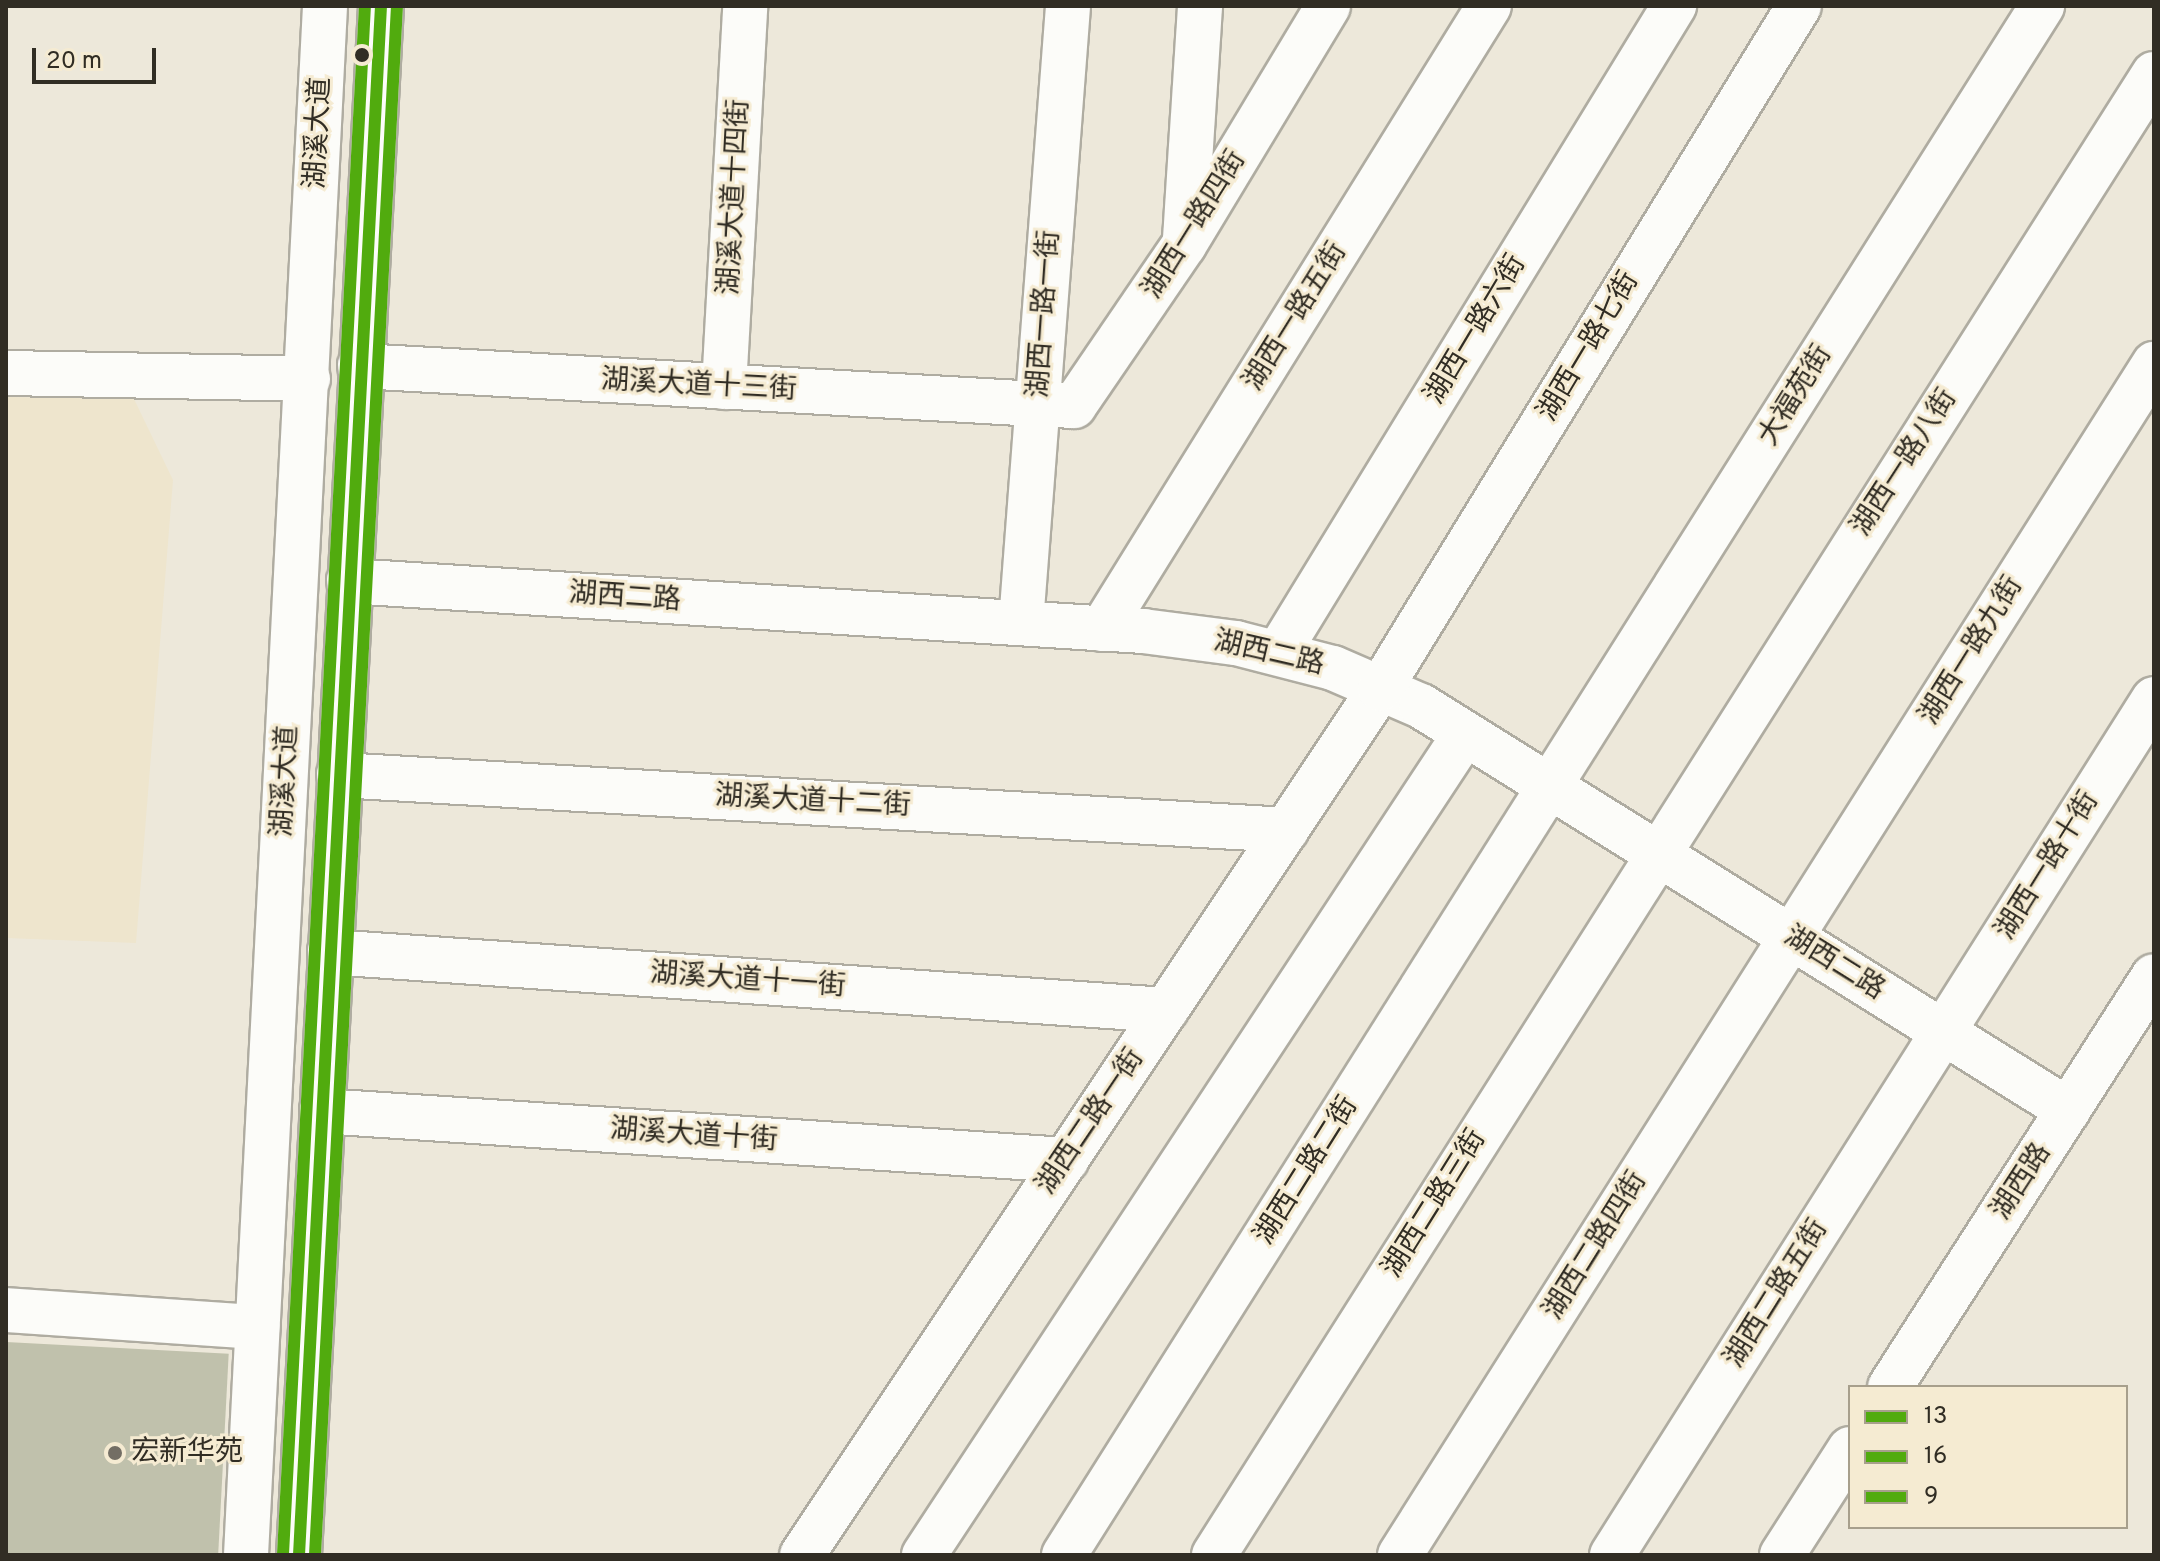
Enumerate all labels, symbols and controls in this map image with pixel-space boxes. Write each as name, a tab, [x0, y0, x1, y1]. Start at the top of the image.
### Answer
scale bar	[36, 32, 160, 82]
text: 20 m	[46, 47, 102, 77]
unlabelled marker	[354, 47, 370, 63]
street label: 湖溪大道	[299, 76, 339, 190]
street label: 湖溪大道十四街	[713, 98, 757, 296]
street label: 湖西一路四街	[1136, 145, 1254, 305]
street label: 湖西一路一街	[1022, 229, 1068, 399]
street label: 湖西一路五街	[1237, 237, 1355, 397]
street label: 湖西一路六街	[1418, 249, 1534, 411]
street label: 湖西一路七街	[1531, 266, 1647, 428]
street label: 大福苑街	[1752, 340, 1840, 452]
street label: 湖溪大道十三街	[600, 364, 798, 408]
street label: 湖西一路八街	[1845, 383, 1965, 543]
street label: 湖西一路九街	[1913, 571, 2031, 731]
street label: 湖西二路	[568, 577, 682, 619]
street label: 湖西二路	[1211, 625, 1327, 683]
street label: 湖溪大道	[266, 724, 306, 838]
street label: 湖溪大道十二街	[714, 780, 912, 824]
street label: 湖西一路十街	[1989, 786, 2107, 946]
street label: 湖西二路	[1778, 920, 1890, 1008]
street label: 湖溪大道十一街	[649, 957, 847, 1005]
street label: 湖西二路一街	[1030, 1043, 1152, 1201]
street label: 湖西二路二街	[1248, 1091, 1366, 1251]
street label: 湖溪大道十街	[609, 1113, 779, 1159]
street label: 湖西二路三街	[1376, 1124, 1494, 1284]
street label: 湖西路	[1985, 1138, 2059, 1226]
street label: 湖西二路四街	[1537, 1166, 1655, 1326]
street label: 湖西二路五街	[1718, 1214, 1836, 1374]
legend	[1848, 1385, 2128, 1529]
text: 13	[1924, 1402, 1947, 1432]
place label: 宏新华苑	[131, 1436, 243, 1470]
text: 16	[1924, 1442, 1947, 1472]
marker: 宏新华苑	[106, 1444, 124, 1462]
text: 9	[1924, 1482, 1938, 1512]

